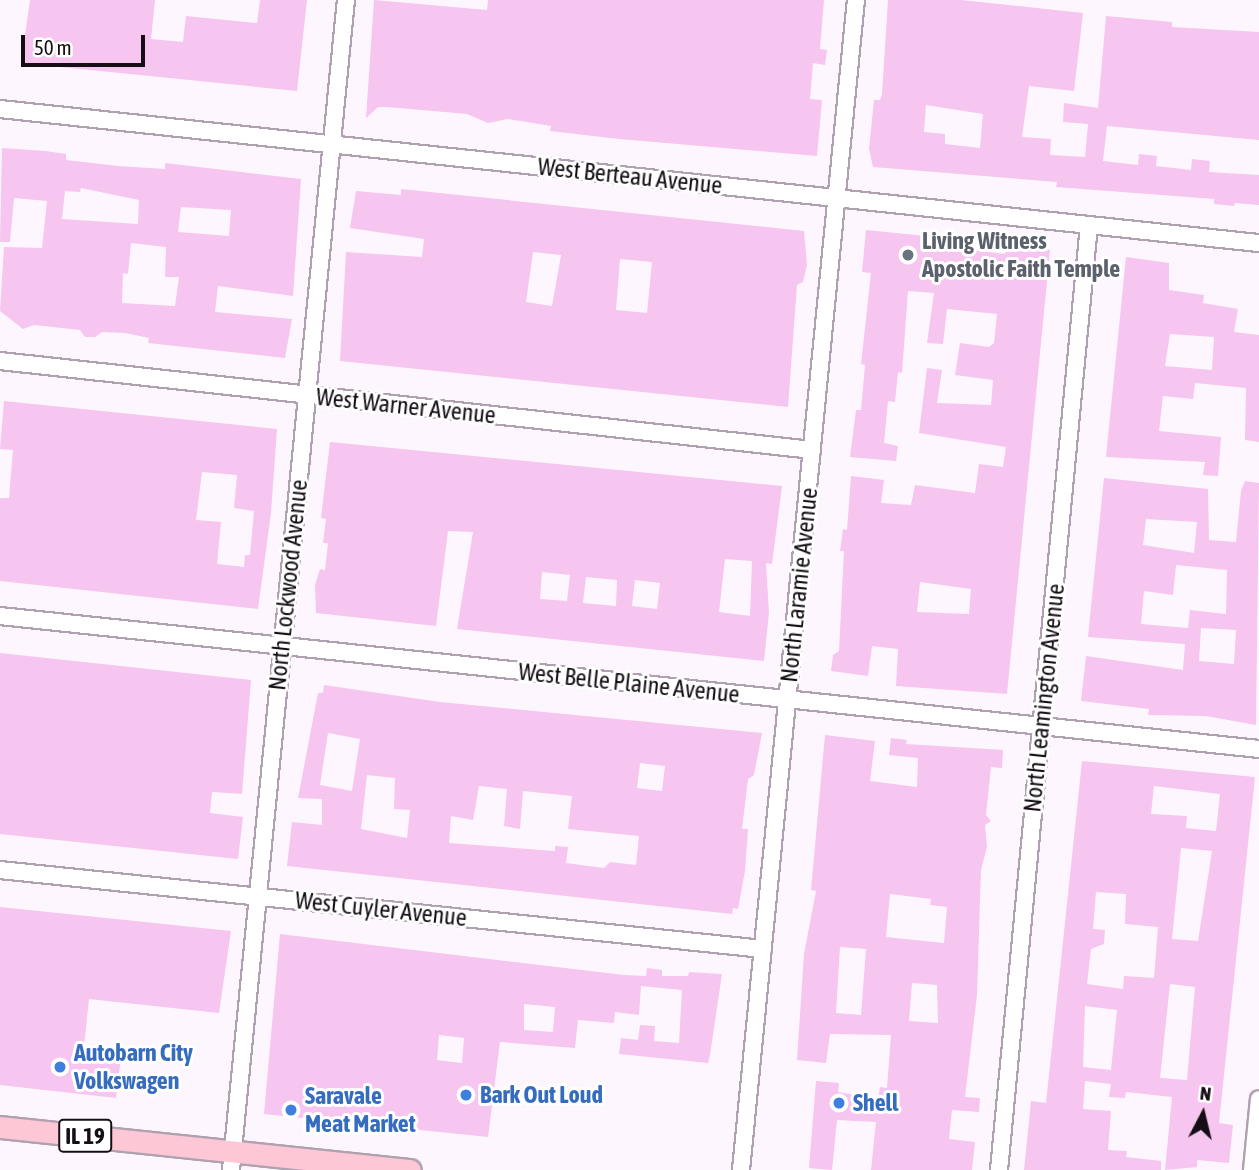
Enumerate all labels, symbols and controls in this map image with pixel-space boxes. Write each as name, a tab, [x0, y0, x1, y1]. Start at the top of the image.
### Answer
scale bar	[24, 21, 149, 65]
text: 50 m	[34, 35, 72, 59]
street label: West Berteau Avenue	[536, 152, 724, 200]
place label: Living Witness Apostolic Faith Temple	[922, 227, 1120, 283]
marker: Living Witness Apostolic Faith Temple	[900, 247, 916, 263]
street label: West Warner Avenue	[315, 382, 497, 430]
street label: North Lockwood Avenue	[263, 478, 313, 692]
street label: North Laramie Avenue	[774, 486, 824, 684]
street label: North Leamington Avenue	[1018, 582, 1070, 814]
street label: West Belle Plaine Avenue	[517, 657, 741, 709]
street label: West Cuyler Avenue	[294, 886, 468, 932]
place label: Autobarn City Volkswagen	[74, 1039, 193, 1095]
marker: Autobarn City Volkswagen	[52, 1059, 68, 1075]
north arrow	[1168, 1079, 1238, 1149]
place label: Bark Out Loud	[480, 1081, 603, 1109]
place label: Saravale Meat Market	[305, 1082, 416, 1138]
text: N	[1199, 1082, 1212, 1105]
marker: Bark Out Loud	[458, 1087, 474, 1103]
place label: Shell	[853, 1089, 898, 1117]
marker: Shell	[831, 1095, 847, 1111]
marker: Saravale Meat Market	[283, 1102, 299, 1118]
road number: IL 19	[57, 1116, 113, 1156]

